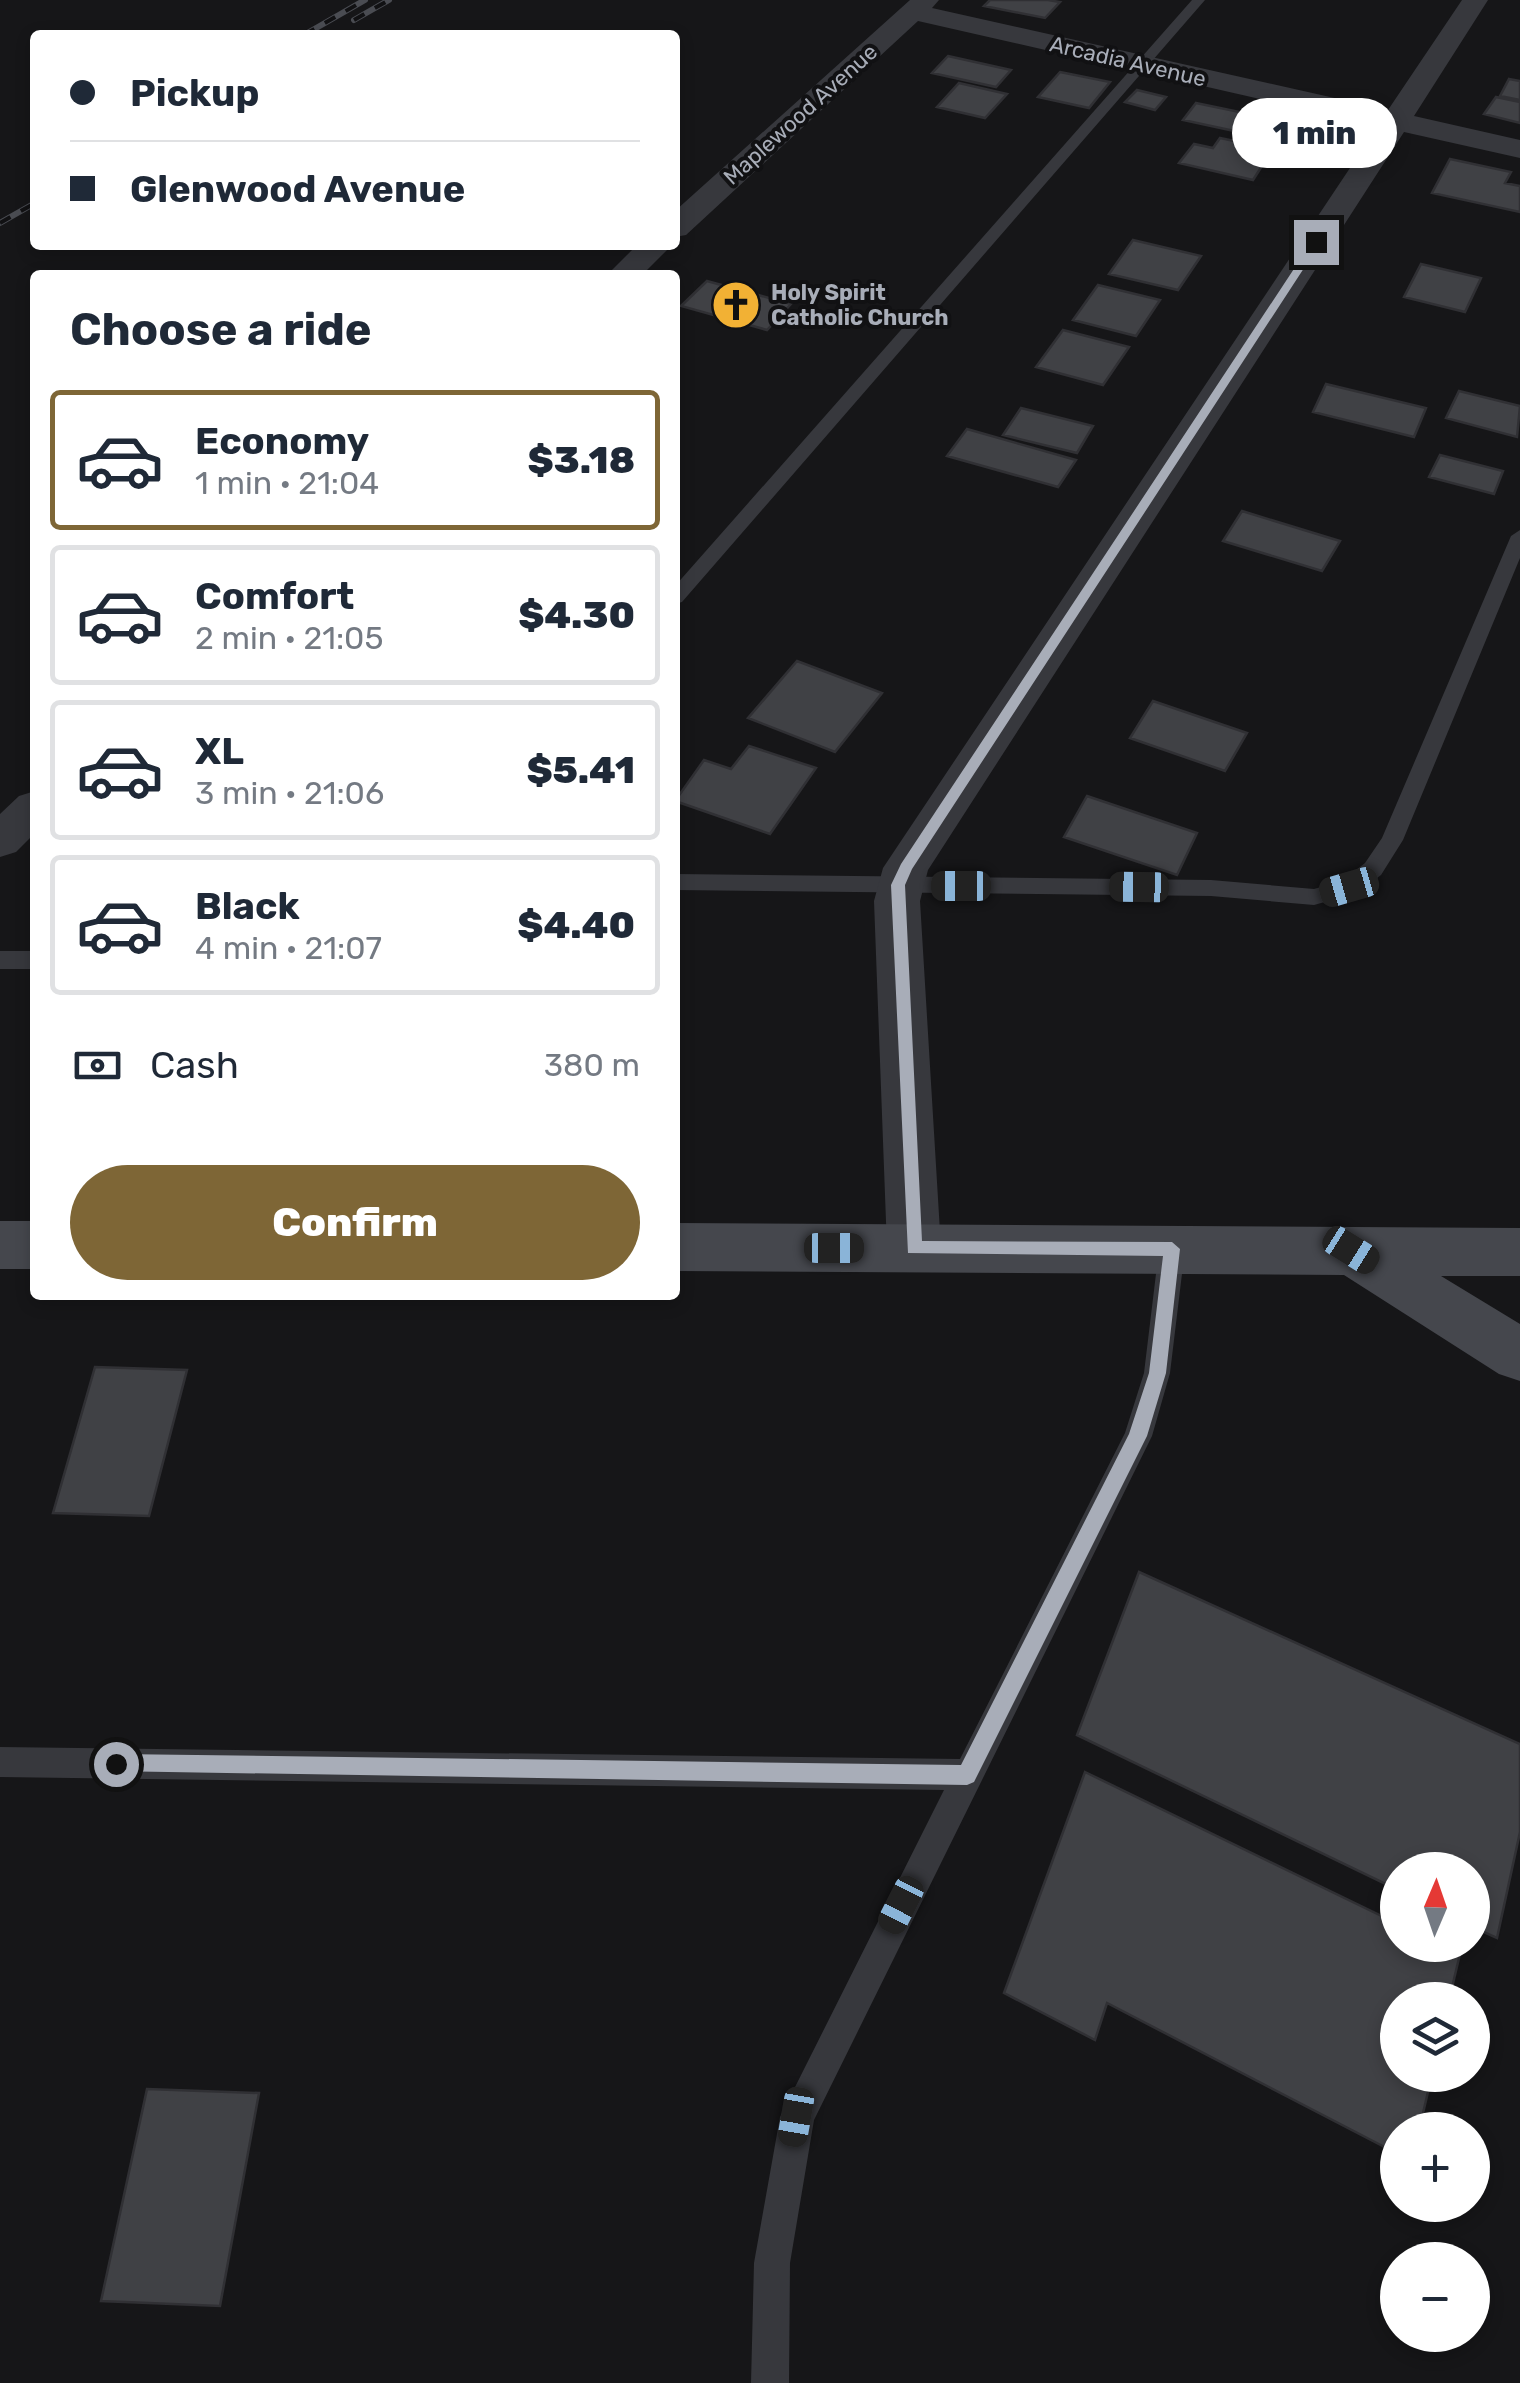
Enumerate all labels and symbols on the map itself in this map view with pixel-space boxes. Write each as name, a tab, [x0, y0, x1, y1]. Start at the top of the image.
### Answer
street label: Arcadia Avenue	[1047, 30, 1209, 93]
street label: Maplewood Avenue	[718, 38, 883, 191]
callout: 1 min	[1234, 97, 1398, 167]
route end	[1294, 220, 1339, 265]
church icon: Holy Spirit Catholic Church	[710, 279, 762, 331]
place label: Holy Spirit Catholic Church	[771, 279, 949, 331]
car	[1316, 864, 1382, 910]
car	[931, 871, 991, 901]
car	[1109, 871, 1169, 903]
car	[1318, 1221, 1384, 1279]
car	[804, 1233, 864, 1263]
route start	[94, 1742, 139, 1787]
north arrow	[1380, 1852, 1490, 1962]
car	[874, 1871, 928, 1939]
car	[776, 2085, 816, 2149]

